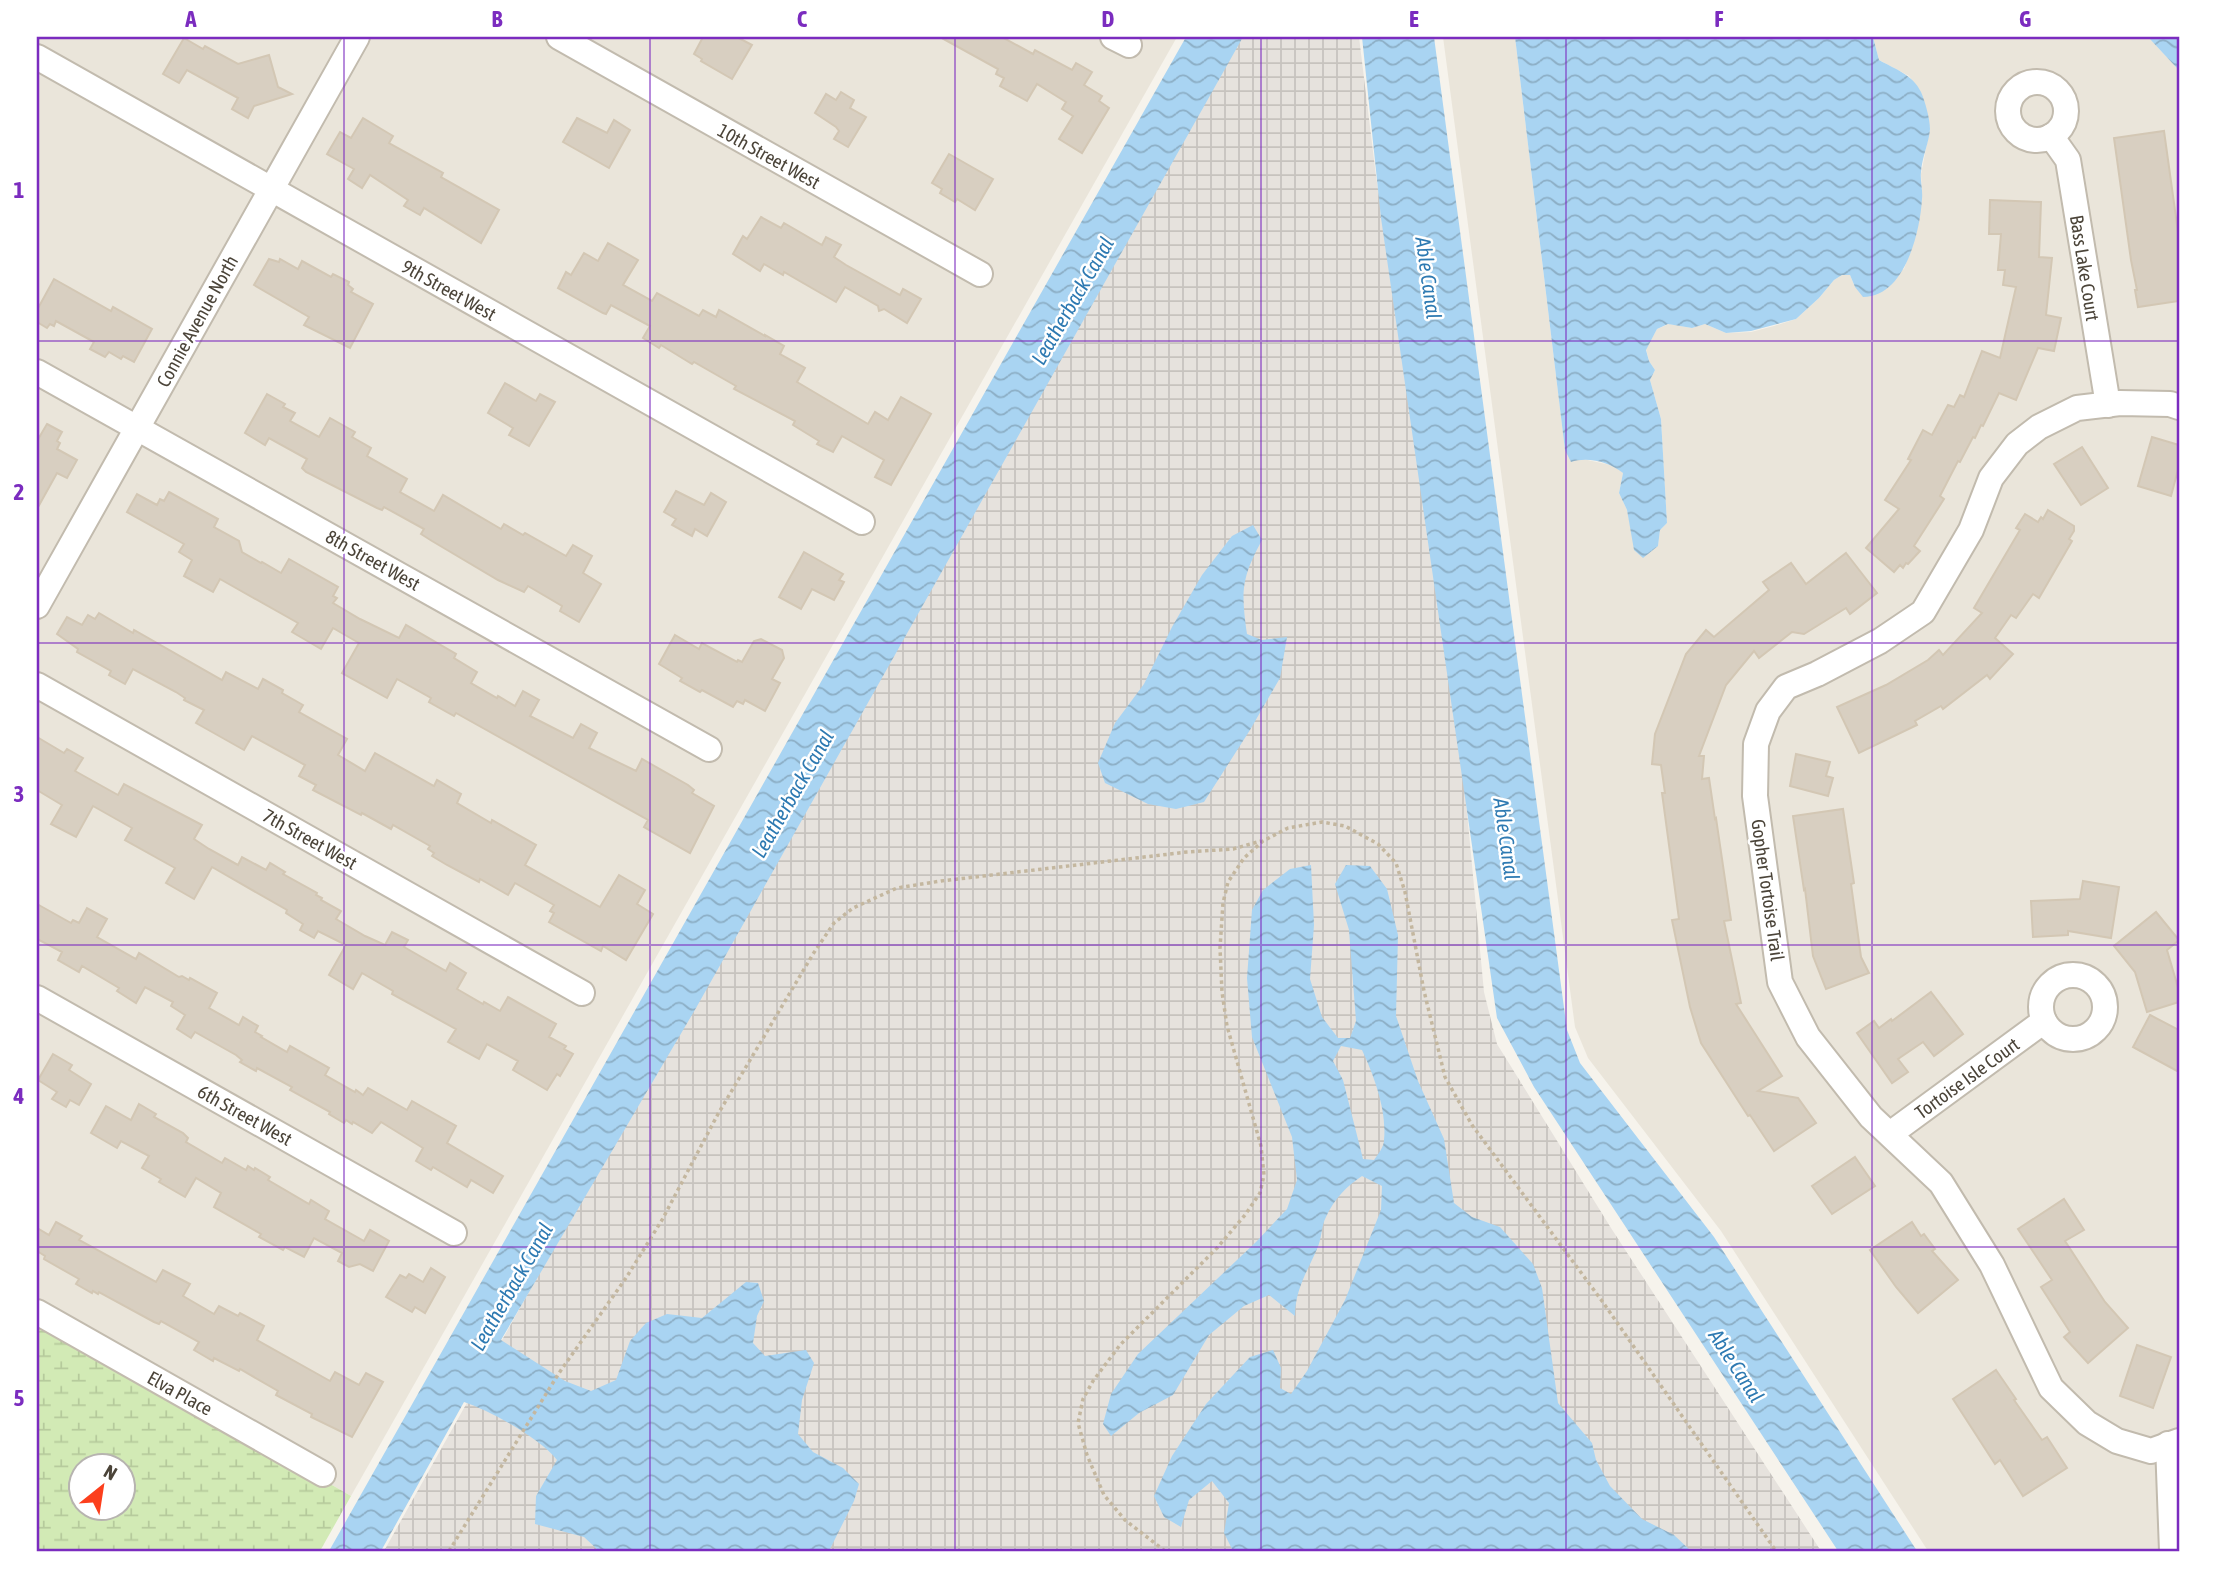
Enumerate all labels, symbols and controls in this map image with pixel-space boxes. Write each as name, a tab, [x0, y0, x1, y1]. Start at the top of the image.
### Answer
text: A	[184, 6, 197, 32]
text: B	[492, 6, 503, 32]
text: C	[797, 6, 808, 32]
text: D	[1102, 6, 1115, 32]
text: E	[1409, 6, 1419, 32]
text: F	[1714, 6, 1724, 32]
text: G	[2019, 6, 2031, 32]
street label: 10th Street West	[714, 119, 824, 193]
text: 1	[14, 177, 25, 203]
street label: Bass Lake Court	[2066, 214, 2104, 322]
water label: Leatherback Canal	[1026, 232, 1118, 369]
water label: Able Canal	[1411, 234, 1447, 320]
street label: Connie Avenue North	[152, 251, 242, 391]
street label: 9th Street West	[398, 255, 500, 325]
text: 2	[14, 479, 24, 505]
street label: 8th Street West	[322, 525, 424, 595]
water label: Leatherback Canal	[746, 725, 838, 862]
text: 3	[14, 781, 24, 807]
water label: Able Canal	[1489, 795, 1525, 881]
street label: 7th Street West	[259, 804, 361, 874]
street label: Gopher Tortoise Trail	[1747, 818, 1789, 962]
street label: Tortoise Isle Court	[1911, 1033, 2023, 1123]
street label: 6th Street West	[194, 1080, 296, 1150]
text: 4	[13, 1083, 25, 1109]
water label: Leatherback Canal	[465, 1218, 557, 1355]
water label: Able Canal	[1704, 1323, 1769, 1407]
street label: Elva Place	[144, 1366, 216, 1420]
text: 5	[14, 1385, 25, 1411]
north arrow	[66, 1452, 136, 1522]
text: N	[100, 1460, 121, 1485]

